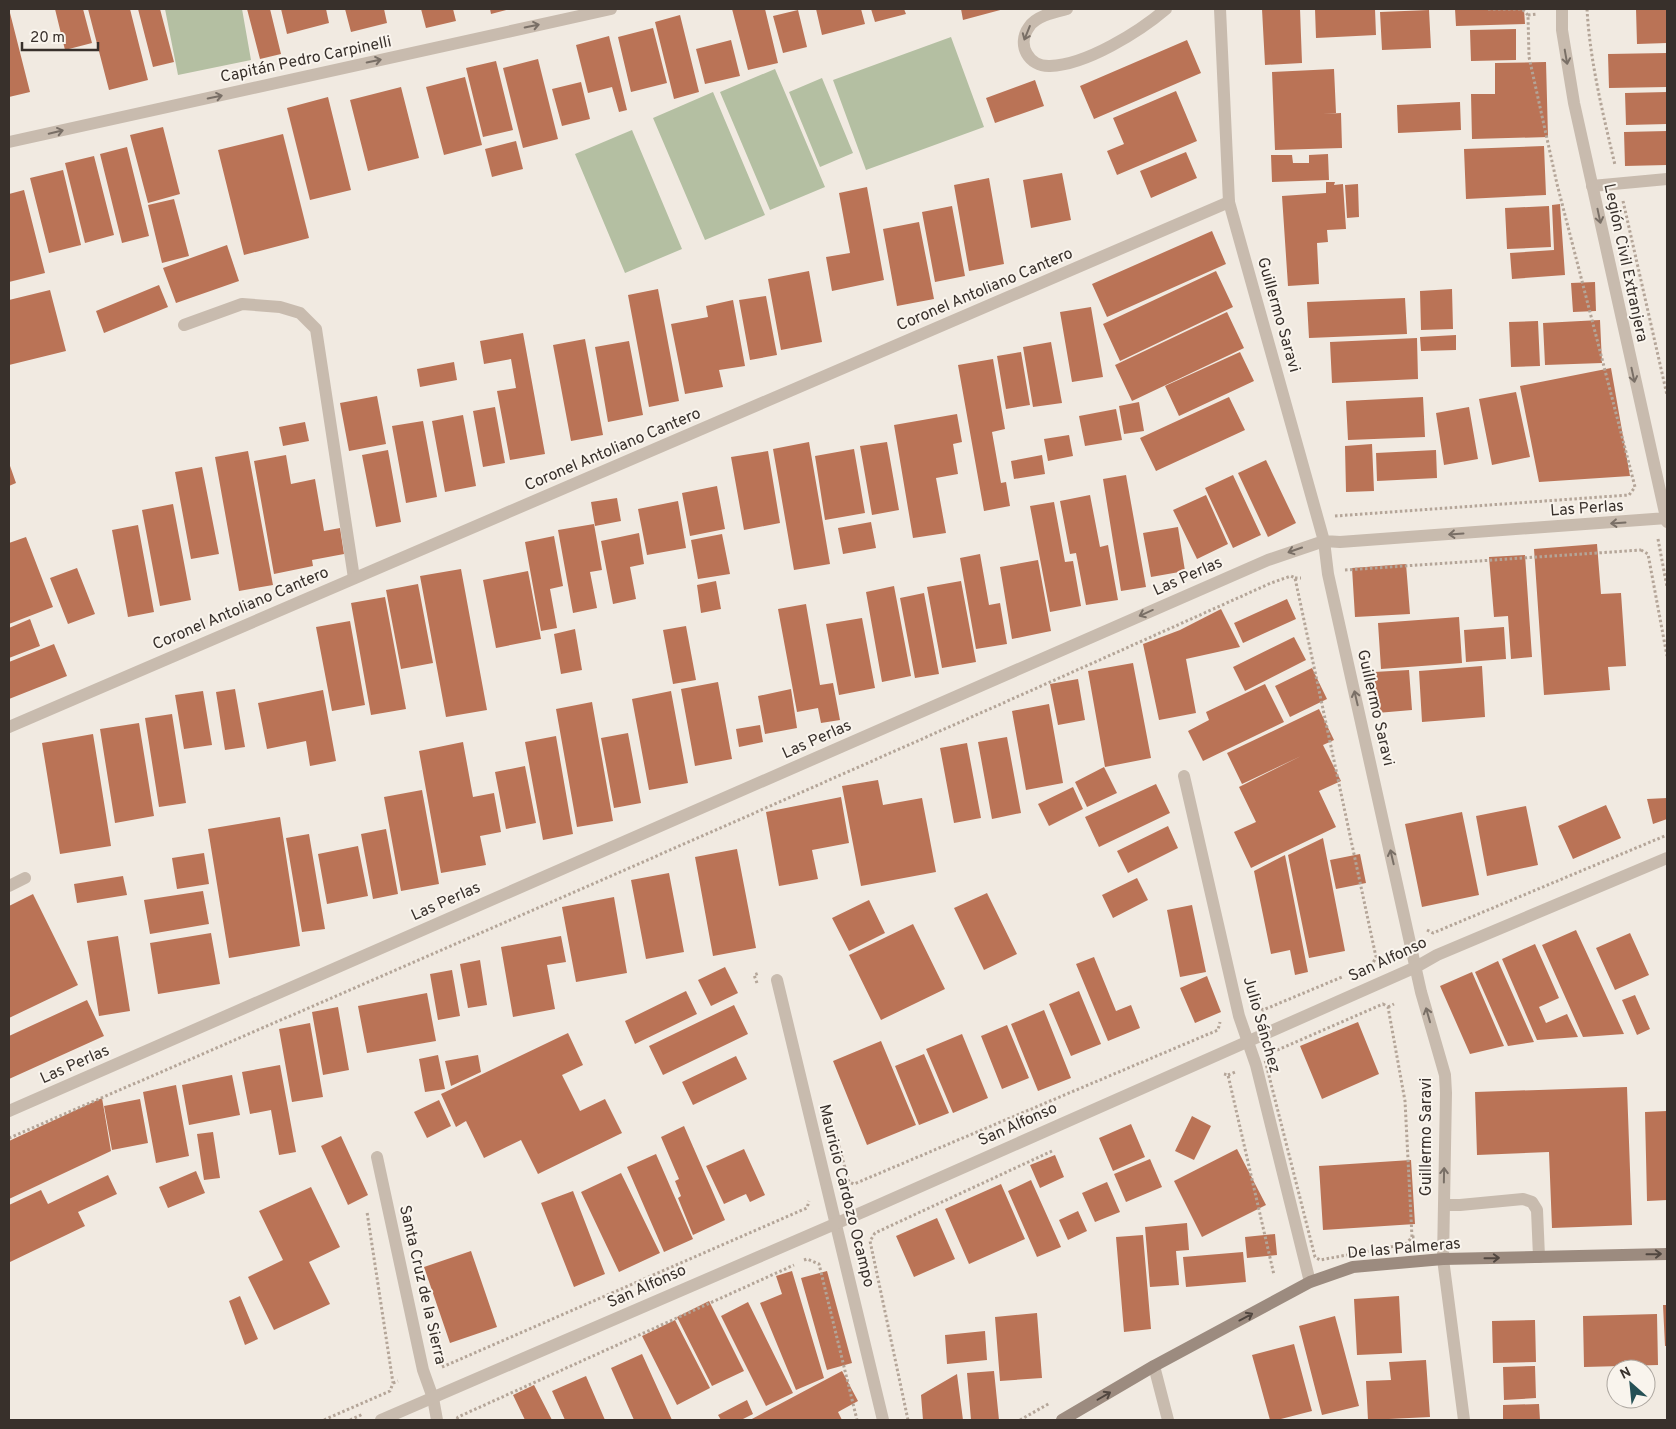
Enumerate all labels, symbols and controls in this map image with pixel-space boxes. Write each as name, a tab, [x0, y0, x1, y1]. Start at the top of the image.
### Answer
scale bar	[22, 20, 99, 52]
one-way arrow	[524, 21, 540, 30]
one-way arrow	[1022, 25, 1031, 40]
text: 20 m	[30, 29, 65, 48]
street label: Capitán Pedro Carpinelli	[219, 32, 393, 88]
one-way arrow	[1562, 49, 1572, 65]
one-way arrow	[365, 56, 381, 65]
one-way arrow	[206, 91, 222, 101]
one-way arrow	[48, 127, 64, 136]
street label: Legión Civil Extranjera	[1598, 182, 1652, 344]
one-way arrow	[1595, 208, 1604, 224]
street label: Coronel Antoliano Cantero	[894, 244, 1076, 336]
street label: Guillermo Saravi	[1252, 255, 1304, 375]
one-way arrow	[1629, 367, 1639, 383]
street label: Coronel Antoliano Cantero	[522, 404, 704, 496]
street label: Las Perlas	[1550, 496, 1624, 522]
one-way arrow	[1610, 518, 1626, 528]
one-way arrow	[1448, 530, 1464, 539]
one-way arrow	[1288, 546, 1304, 555]
street label: Las Perlas	[1150, 553, 1226, 601]
street label: Coronel Antoliano Cantero	[150, 563, 332, 655]
one-way arrow	[1139, 609, 1154, 619]
street label: Guillermo Saravi	[1352, 648, 1398, 768]
one-way arrow	[1351, 691, 1360, 707]
street label: Las Perlas	[779, 716, 855, 764]
one-way arrow	[1387, 849, 1396, 865]
street label: Las Perlas	[408, 878, 484, 926]
street label: San Alfonso	[1346, 933, 1431, 987]
street label: Julio Sánchez	[1238, 974, 1284, 1076]
one-way arrow	[1423, 1008, 1432, 1024]
street label: Las Perlas	[37, 1041, 113, 1089]
street label: Guillermo Saravi	[1417, 1078, 1437, 1196]
street label: San Alfonso	[975, 1099, 1061, 1151]
street label: Mauricio Cardozo Ocampo	[814, 1102, 878, 1290]
one-way arrow	[1439, 1168, 1449, 1184]
street label: Santa Cruz de la Sierra	[394, 1203, 450, 1367]
street label: De las Palmeras	[1346, 1234, 1462, 1264]
one-way arrow	[1646, 1250, 1662, 1259]
one-way arrow	[1484, 1253, 1500, 1263]
street label: San Alfonso	[604, 1261, 690, 1313]
one-way arrow	[1238, 1312, 1253, 1321]
north arrow	[1606, 1359, 1656, 1409]
text: N	[1617, 1364, 1634, 1384]
one-way arrow	[1096, 1390, 1111, 1400]

